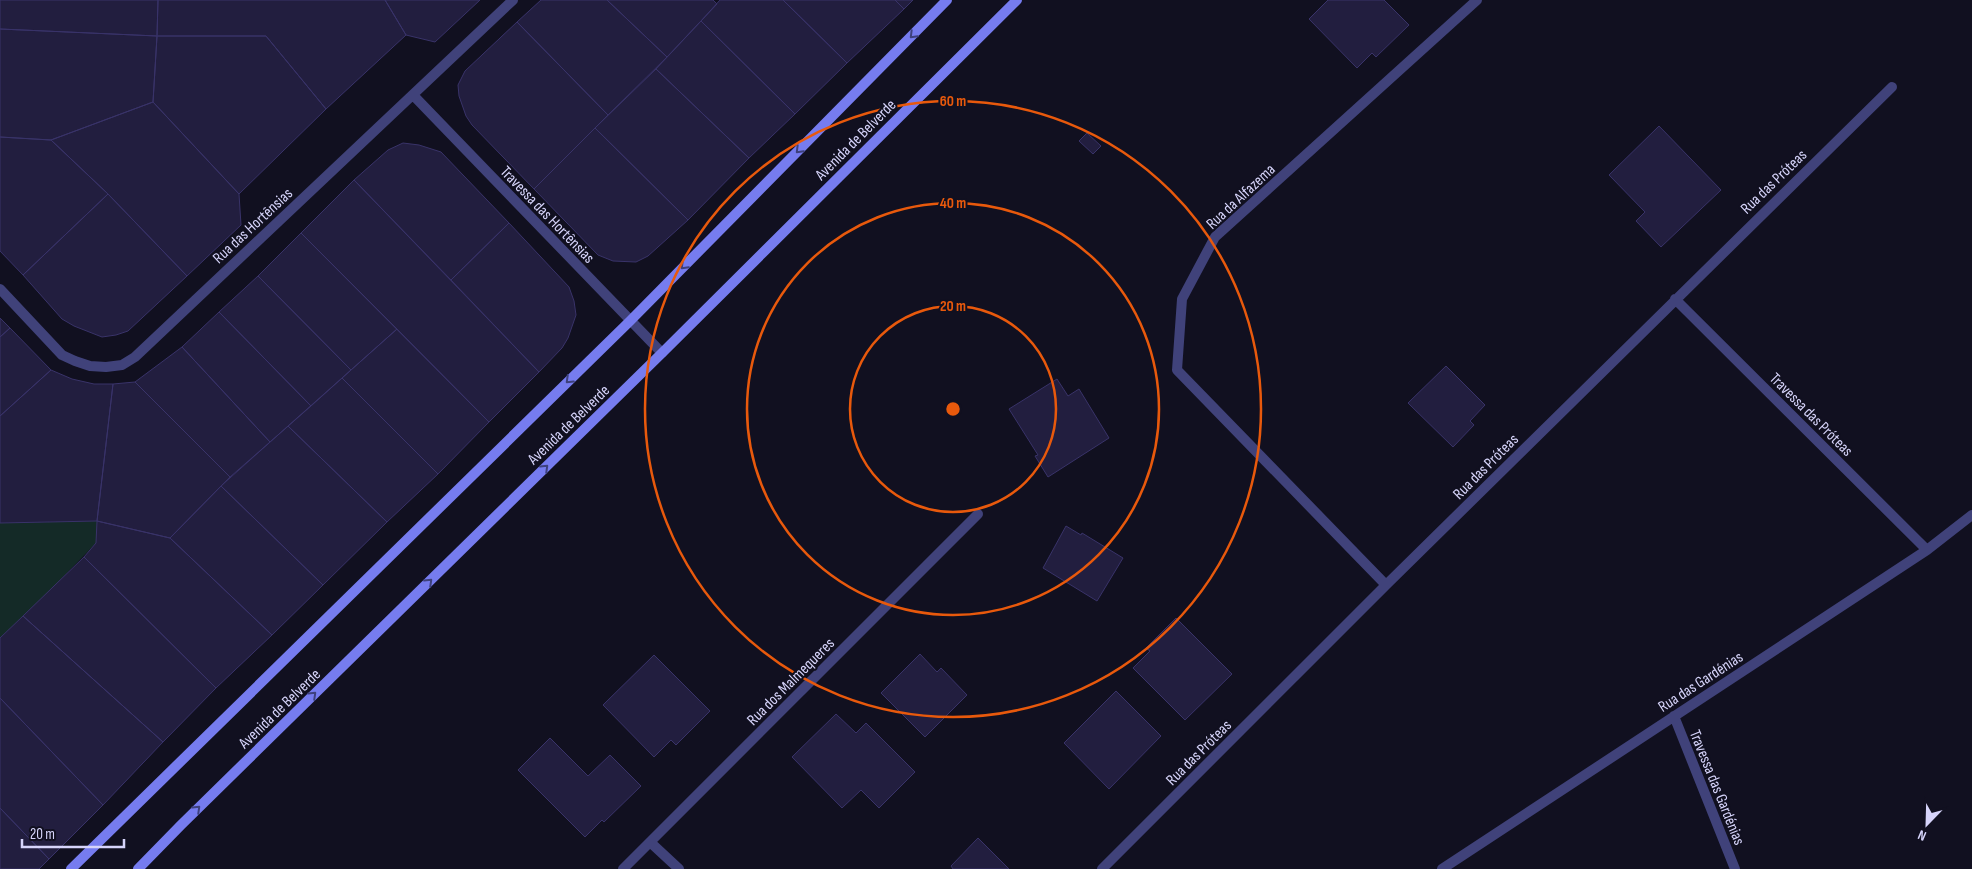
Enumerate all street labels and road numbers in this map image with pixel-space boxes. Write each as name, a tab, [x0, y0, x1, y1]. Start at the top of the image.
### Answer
street label: Avenida de Belverde	[811, 96, 900, 185]
street label: Rua das Próteas	[1737, 146, 1811, 218]
street label: Rua da Alfazema	[1203, 160, 1279, 234]
street label: Travessa das Hortênsias	[496, 163, 598, 268]
street label: Rua das Hortênsias	[209, 184, 297, 268]
street label: Travessa das Próteas	[1765, 369, 1857, 461]
street label: Avenida de Belverde	[523, 381, 614, 470]
street label: Rua das Próteas	[1449, 430, 1523, 504]
street label: Rua dos Malmequeres	[743, 634, 839, 730]
street label: Rua das Gardénias	[1655, 648, 1747, 717]
street label: Avenida de Belverde	[234, 665, 325, 754]
street label: Rua das Próteas	[1162, 716, 1236, 790]
street label: Travessa das Gardénias	[1685, 727, 1748, 848]

